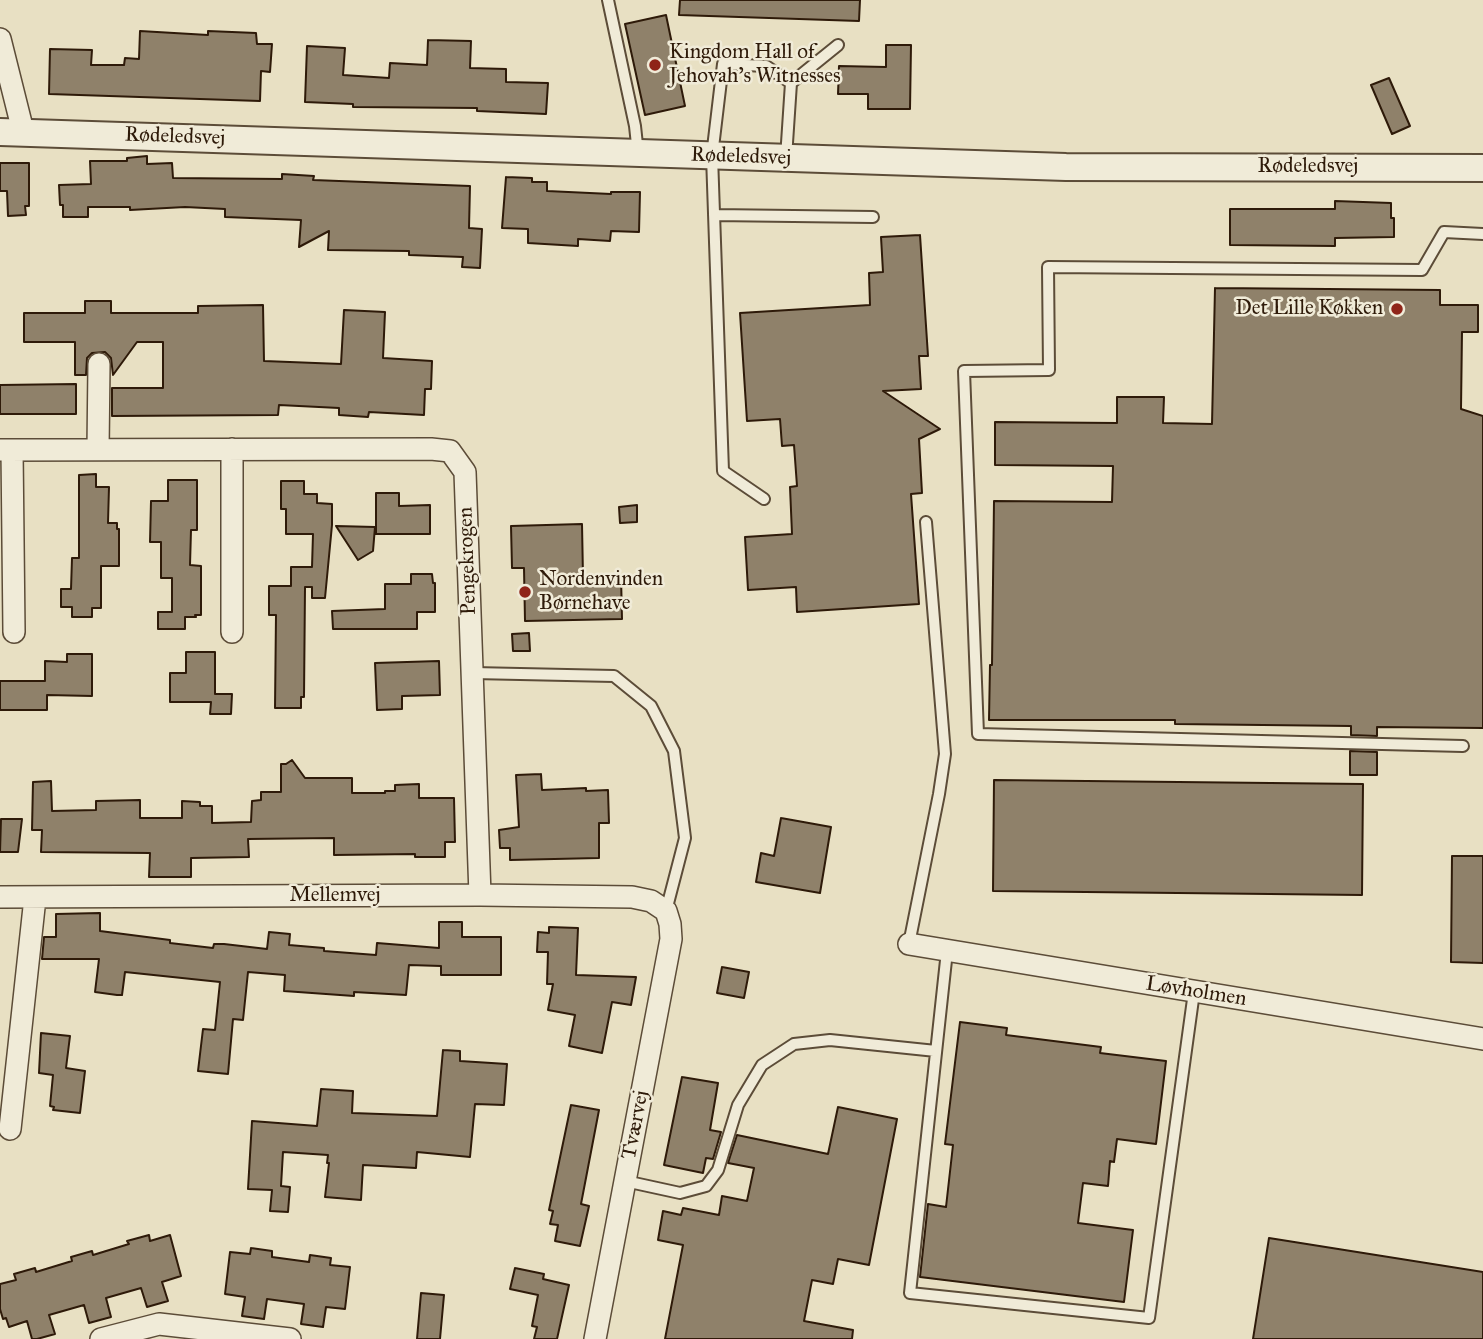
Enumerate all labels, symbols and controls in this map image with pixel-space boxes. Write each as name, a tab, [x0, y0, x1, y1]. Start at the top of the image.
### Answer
place label: Kingdom Hall of Jehovah's Witnesses	[669, 40, 841, 90]
marker: Kingdom Hall of Jehovah's Witnesses	[647, 57, 663, 73]
street label: Rødeledsvej	[124, 123, 226, 151]
street label: Rødeledsvej	[690, 143, 792, 171]
street label: Rødeledsvej	[1258, 154, 1358, 180]
place label: Det Lille Køkken	[1235, 296, 1383, 322]
marker: Det Lille Køkken	[1389, 301, 1405, 317]
street label: Pengekrogen	[454, 506, 482, 616]
place label: Nordenvinden Børnehave	[539, 567, 663, 617]
marker: Nordenvinden Børnehave	[517, 584, 533, 600]
street label: Mellemvej	[289, 883, 381, 909]
street label: Løvholmen	[1144, 972, 1248, 1012]
street label: Tværvej	[617, 1088, 655, 1162]

